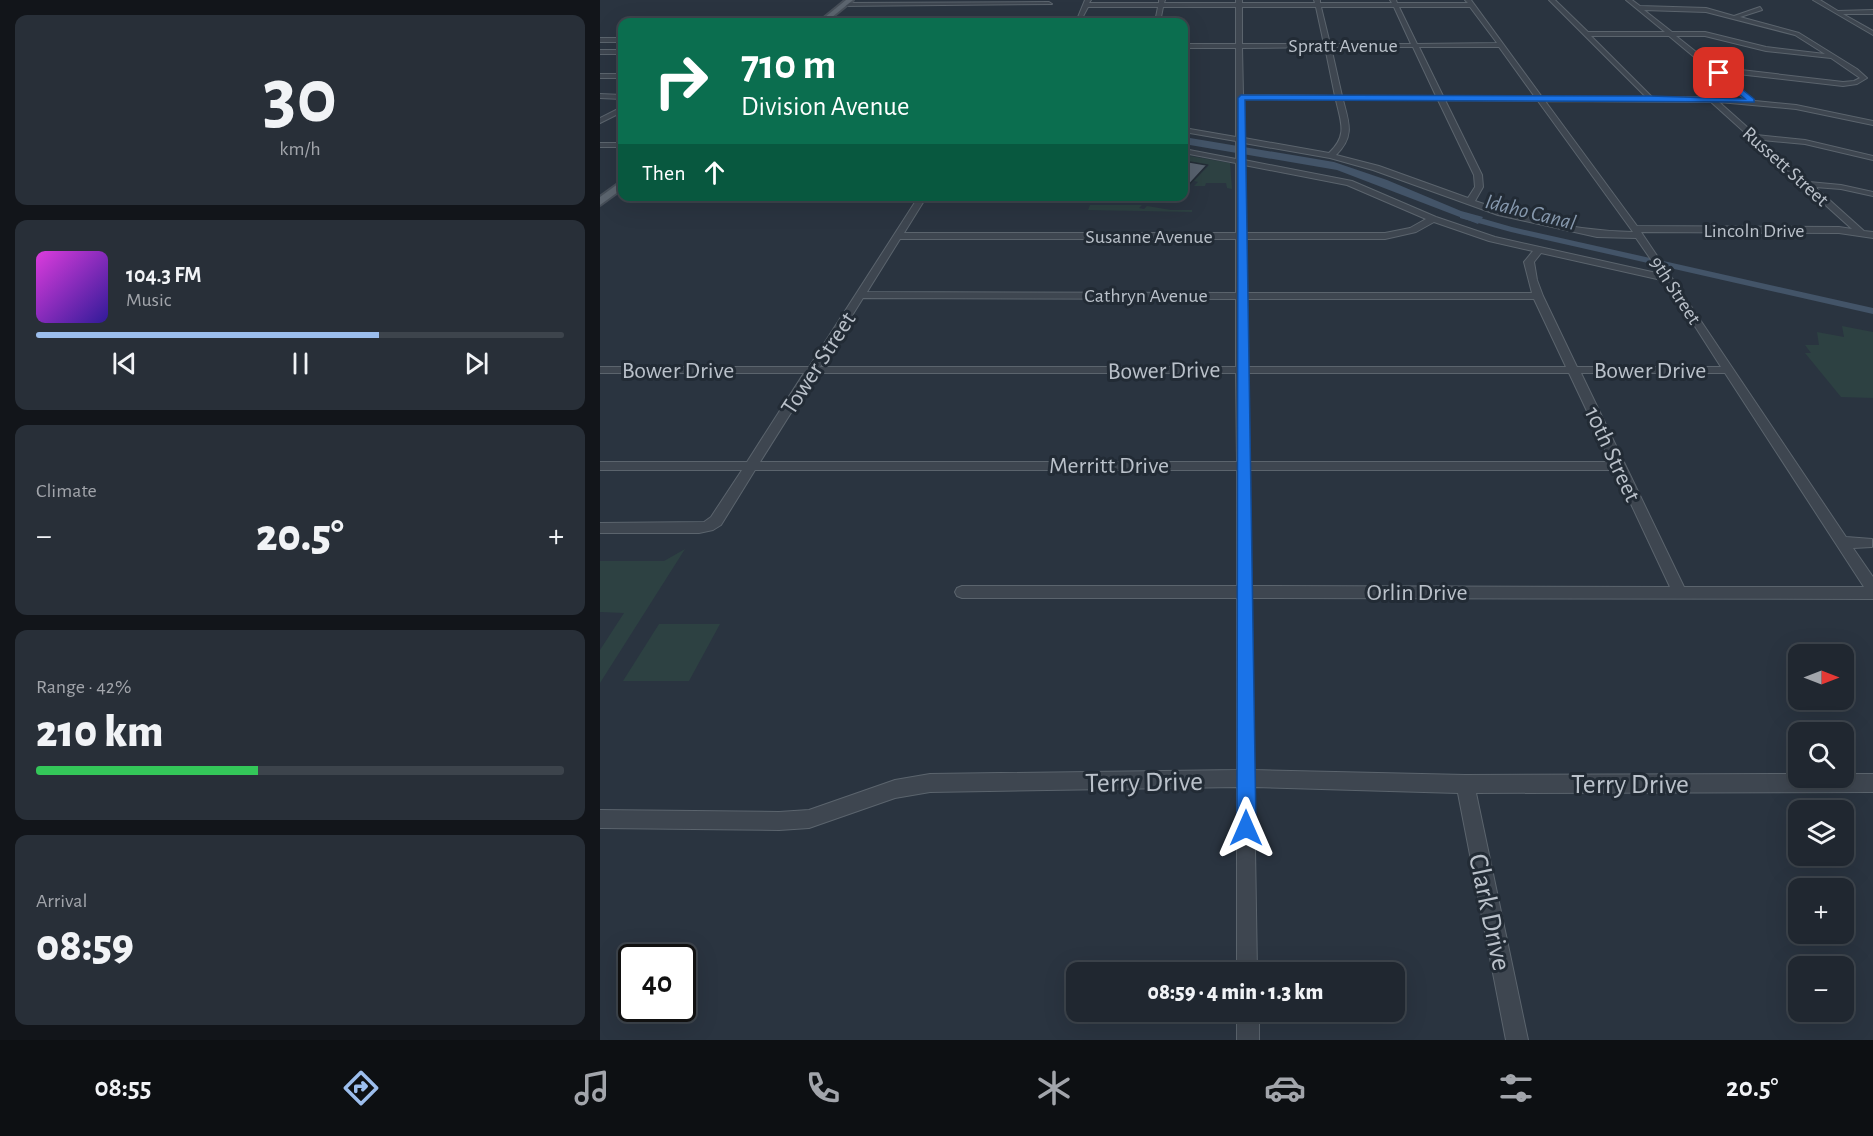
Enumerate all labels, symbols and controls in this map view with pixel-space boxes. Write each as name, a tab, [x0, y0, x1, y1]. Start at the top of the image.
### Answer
street label: Spratt Avenue	[1288, 36, 1398, 56]
icon: right	[642, 42, 720, 120]
text: 710 m	[741, 44, 836, 86]
pin	[1693, 47, 1744, 98]
icon: arrive	[1702, 56, 1735, 89]
text: 30	[263, 59, 337, 137]
text: Division Avenue	[741, 93, 910, 120]
street label: Russett Street	[1738, 123, 1833, 211]
text: km/h	[279, 139, 321, 159]
icon: ahead	[698, 156, 731, 189]
text: Then	[642, 162, 686, 184]
water label: Idaho Canal	[1483, 190, 1578, 234]
street label: Lincoln Drive	[1703, 221, 1805, 241]
street label: Susanne Avenue	[1085, 227, 1213, 247]
street label: 9th Street	[1646, 253, 1705, 329]
text: 104.3 FM	[126, 264, 202, 286]
street label: Cathryn Avenue	[1084, 286, 1208, 306]
text: Music	[126, 290, 172, 310]
street label: Tower Street	[777, 308, 861, 419]
icon: previous	[108, 347, 141, 380]
icon: pause	[284, 347, 317, 380]
icon: next	[460, 347, 493, 380]
street label: Bower Drive	[1107, 358, 1221, 384]
street label: Bower Drive	[622, 359, 734, 383]
street label: Bower Drive	[1594, 359, 1706, 383]
street label: 10th Street	[1580, 403, 1645, 506]
street label: Merritt Drive	[1049, 454, 1169, 478]
text: Climate	[36, 481, 97, 501]
text: 20.5°	[256, 514, 344, 559]
text: −	[36, 520, 52, 553]
text: +	[548, 520, 564, 553]
street label: Orlin Drive	[1366, 581, 1468, 605]
north arrow	[1788, 644, 1854, 710]
map controls	[1788, 644, 1854, 1022]
text: Range · 42%	[36, 677, 131, 697]
text: 210 km	[36, 710, 164, 755]
button: search	[1788, 722, 1854, 788]
street label: Terry Drive	[1085, 768, 1203, 798]
street label: Terry Drive	[1571, 771, 1689, 799]
position arrow	[1214, 796, 1278, 860]
button: layers	[1788, 800, 1854, 866]
street label: Clark Drive	[1463, 851, 1515, 973]
button: +	[1788, 878, 1854, 944]
text: Arrival	[36, 891, 87, 911]
text: 08:59	[36, 924, 134, 969]
speed limit sign: 40	[618, 944, 696, 1022]
button: −	[1788, 956, 1854, 1022]
text: 08:59 · 4 min · 1.3 km	[1148, 981, 1323, 1003]
icon: directions	[340, 1067, 382, 1109]
icon: music	[571, 1067, 613, 1109]
icon: phone	[802, 1067, 844, 1109]
icon: climate	[1033, 1067, 1075, 1109]
icon: car	[1264, 1067, 1306, 1109]
icon: filters	[1495, 1067, 1537, 1109]
text: 08:55	[94, 1074, 151, 1101]
text: 20.5°	[1726, 1074, 1778, 1101]

